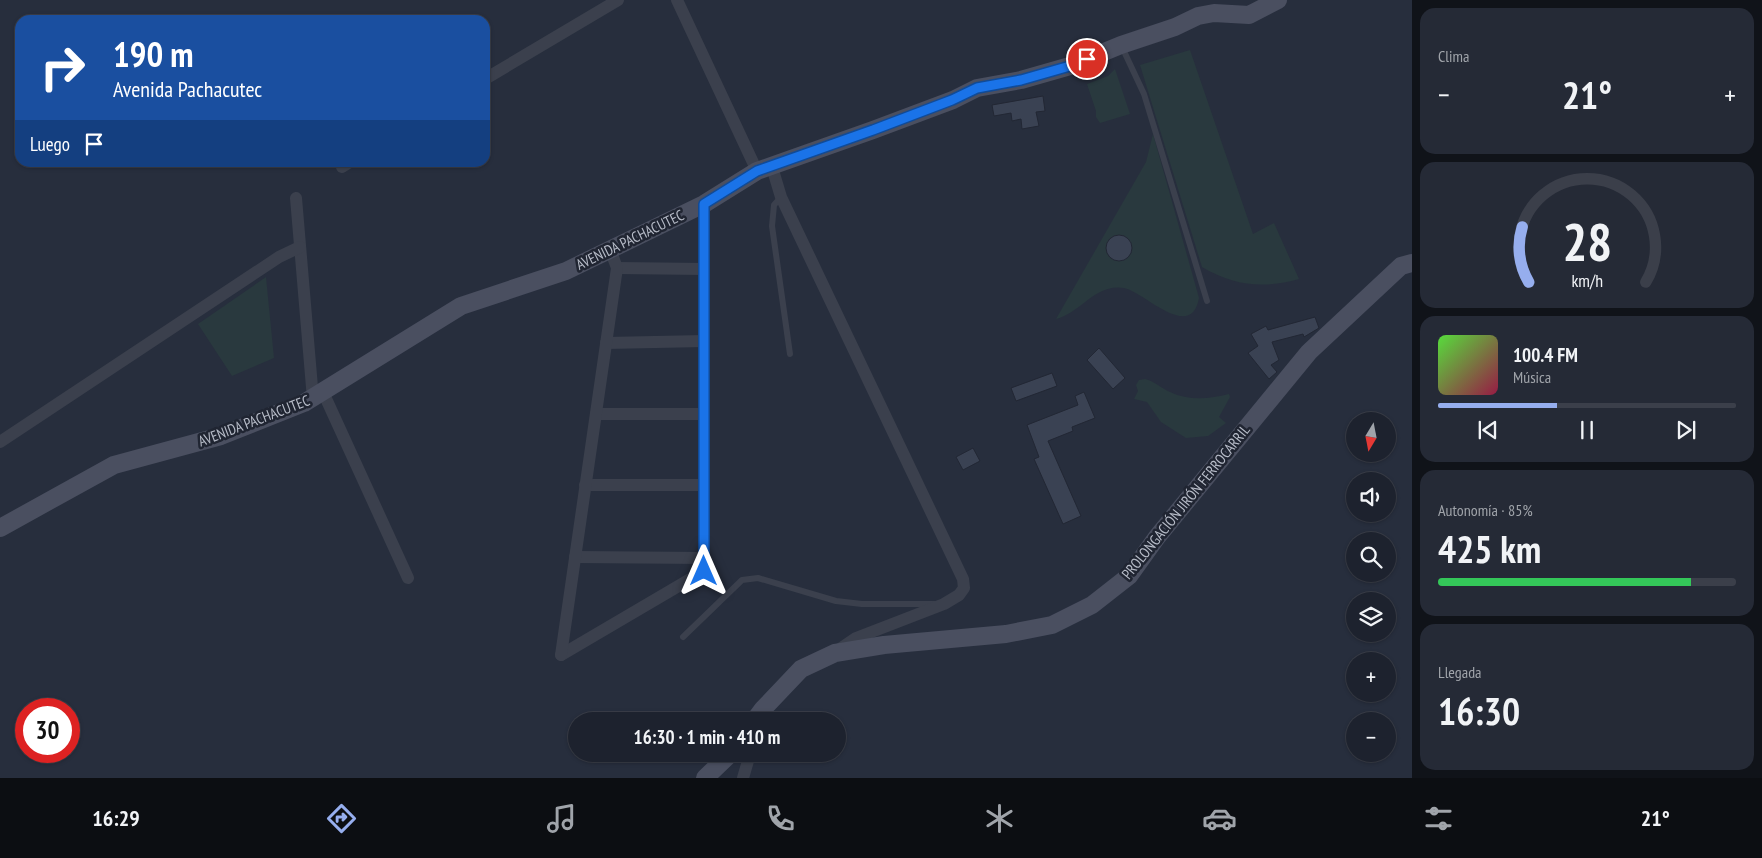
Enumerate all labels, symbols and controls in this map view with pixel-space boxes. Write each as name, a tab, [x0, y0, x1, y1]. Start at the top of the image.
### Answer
text: 190 m	[113, 31, 194, 77]
icon: right	[30, 35, 95, 100]
pin	[1066, 38, 1108, 80]
icon: arrive	[1073, 45, 1101, 73]
text: Clima	[1438, 46, 1469, 66]
text: 21°	[1562, 70, 1612, 119]
text: Avenida Pachacutec	[113, 75, 262, 103]
text: −	[1438, 76, 1450, 113]
text: +	[1724, 76, 1736, 113]
icon: arrive	[80, 130, 108, 158]
text: Luego	[30, 132, 70, 156]
street label: AVENIDA PACHACUTEC	[573, 205, 687, 274]
text: 28	[1562, 208, 1612, 275]
text: km/h	[1571, 269, 1603, 292]
text: 100.4 FM	[1513, 343, 1578, 367]
text: Música	[1513, 367, 1551, 387]
street label: AVENIDA PACHACUTEC	[195, 390, 312, 451]
north arrow	[1346, 412, 1396, 462]
map controls	[1346, 412, 1396, 762]
icon: previous	[1474, 416, 1502, 444]
icon: pause	[1573, 416, 1601, 444]
icon: next	[1672, 416, 1700, 444]
street label: PROLONGACIÓN JIRÓN FERROCARRIL	[1117, 420, 1254, 583]
button: sound	[1346, 472, 1396, 522]
text: Autonomía · 85%	[1438, 500, 1533, 520]
text: 425 km	[1438, 524, 1541, 573]
button: search	[1346, 532, 1396, 582]
position arrow	[677, 544, 729, 596]
button: layers	[1346, 592, 1396, 642]
button: +	[1346, 652, 1396, 702]
text: Llegada	[1438, 662, 1482, 682]
text: 16:30	[1438, 686, 1520, 735]
speed limit sign: 30	[15, 698, 80, 763]
button: −	[1346, 712, 1396, 762]
text: 16:30 · 1 min · 410 m	[634, 725, 780, 749]
icon: directions	[324, 801, 359, 836]
icon: music	[544, 801, 579, 836]
icon: phone	[763, 801, 798, 836]
icon: climate	[982, 801, 1017, 836]
icon: car	[1202, 801, 1237, 836]
icon: filters	[1421, 801, 1456, 836]
text: 16:29	[92, 804, 140, 832]
text: 21°	[1641, 804, 1670, 832]

